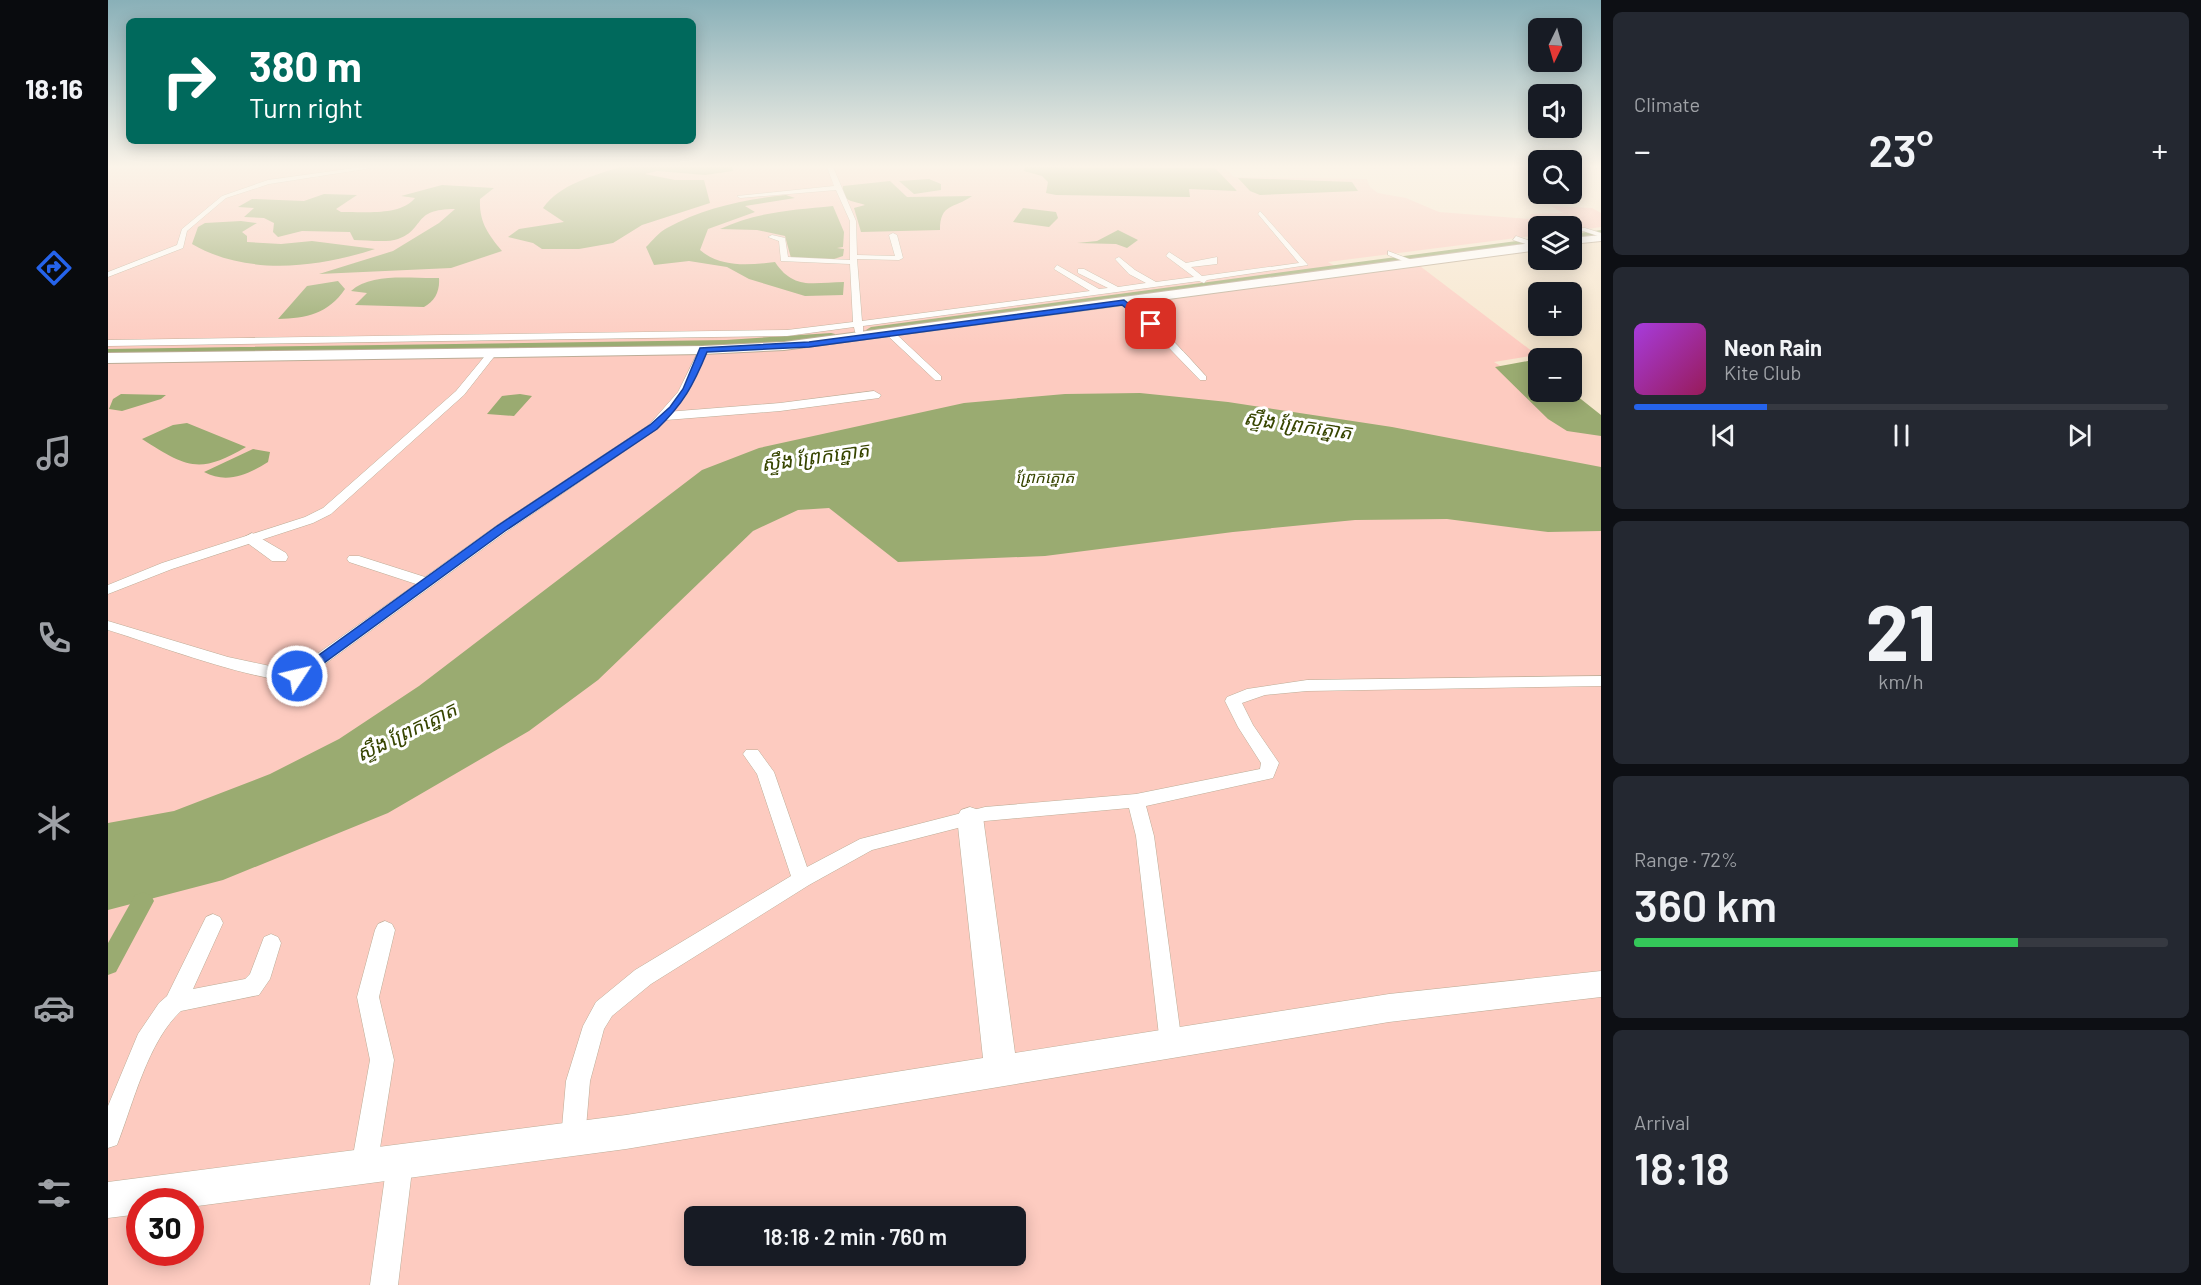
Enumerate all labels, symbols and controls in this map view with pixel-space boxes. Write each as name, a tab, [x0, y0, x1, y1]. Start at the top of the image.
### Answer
north arrow	[1528, 18, 1582, 72]
map controls	[1528, 18, 1582, 402]
text: 380 m	[249, 40, 362, 90]
icon: right	[150, 42, 228, 120]
text: 18:16	[25, 72, 83, 104]
button: sound	[1528, 84, 1582, 138]
text: Turn right	[249, 91, 363, 123]
text: Climate	[1634, 92, 1700, 116]
text: 23°	[1868, 122, 1934, 176]
text: −	[1634, 130, 1651, 170]
text: +	[2152, 130, 2168, 170]
button: search	[1528, 150, 1582, 204]
button: layers	[1528, 216, 1582, 270]
icon: directions	[33, 247, 75, 289]
button: +	[1528, 282, 1582, 336]
pin	[1125, 298, 1176, 349]
icon: arrive	[1134, 307, 1167, 340]
text: Neon Rain	[1724, 334, 1822, 360]
button: −	[1528, 348, 1582, 402]
text: Kite Club	[1724, 360, 1801, 384]
water label: ស្ទឹង ព្រែកត្នោត	[1242, 405, 1355, 445]
icon: previous	[1707, 419, 1740, 452]
icon: pause	[1885, 419, 1918, 452]
icon: next	[2063, 419, 2096, 452]
icon: music	[33, 432, 75, 474]
water label: ស្ទឹង ព្រែកត្នោត	[759, 436, 872, 477]
water label: ព្រែកត្នោត	[1015, 467, 1075, 487]
text: 21	[1866, 583, 1936, 677]
icon: phone	[33, 617, 75, 659]
position arrow	[265, 644, 329, 708]
text: km/h	[1878, 669, 1924, 693]
water label: ស្ទឹង ព្រែកត្នោត	[352, 696, 462, 767]
icon: climate	[33, 802, 75, 844]
text: Range · 72%	[1634, 847, 1738, 871]
text: 360 km	[1634, 877, 1777, 931]
icon: car	[33, 987, 75, 1029]
text: Arrival	[1634, 1110, 1690, 1134]
text: 18:18	[1634, 1140, 1730, 1194]
icon: filters	[33, 1172, 75, 1214]
speed limit sign: 30	[126, 1188, 204, 1266]
text: 18:18 · 2 min · 760 m	[763, 1223, 947, 1249]

